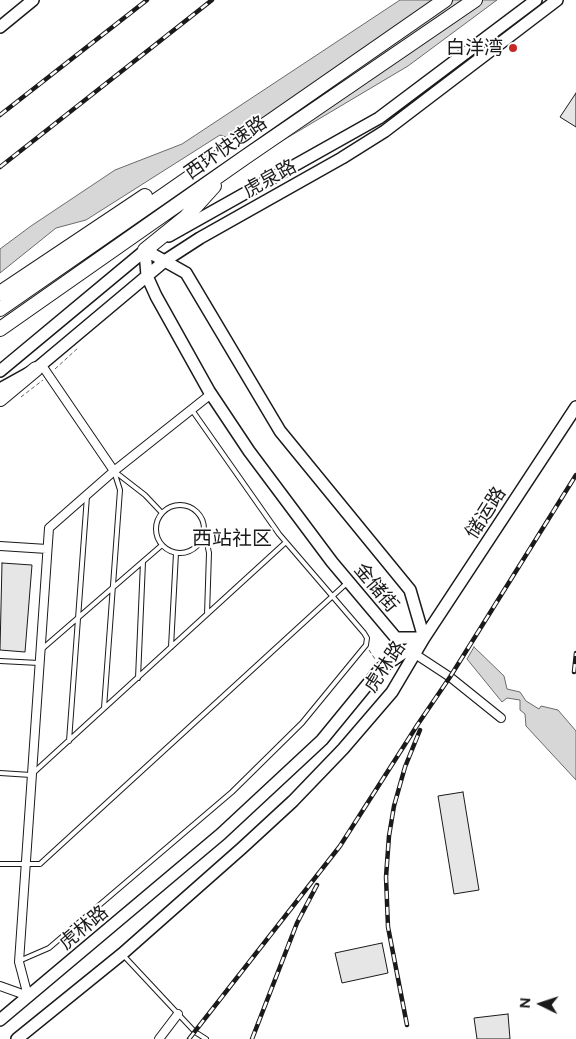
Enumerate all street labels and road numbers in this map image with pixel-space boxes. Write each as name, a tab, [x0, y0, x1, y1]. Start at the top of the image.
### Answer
street label: 西环快速路	[181, 111, 271, 185]
street label: 虎泉路	[240, 155, 300, 203]
street label: 储运路	[461, 483, 511, 543]
street label: 金储街	[349, 559, 403, 617]
street label: 虎林路	[360, 637, 410, 697]
street label: 虎林路	[55, 901, 113, 955]

